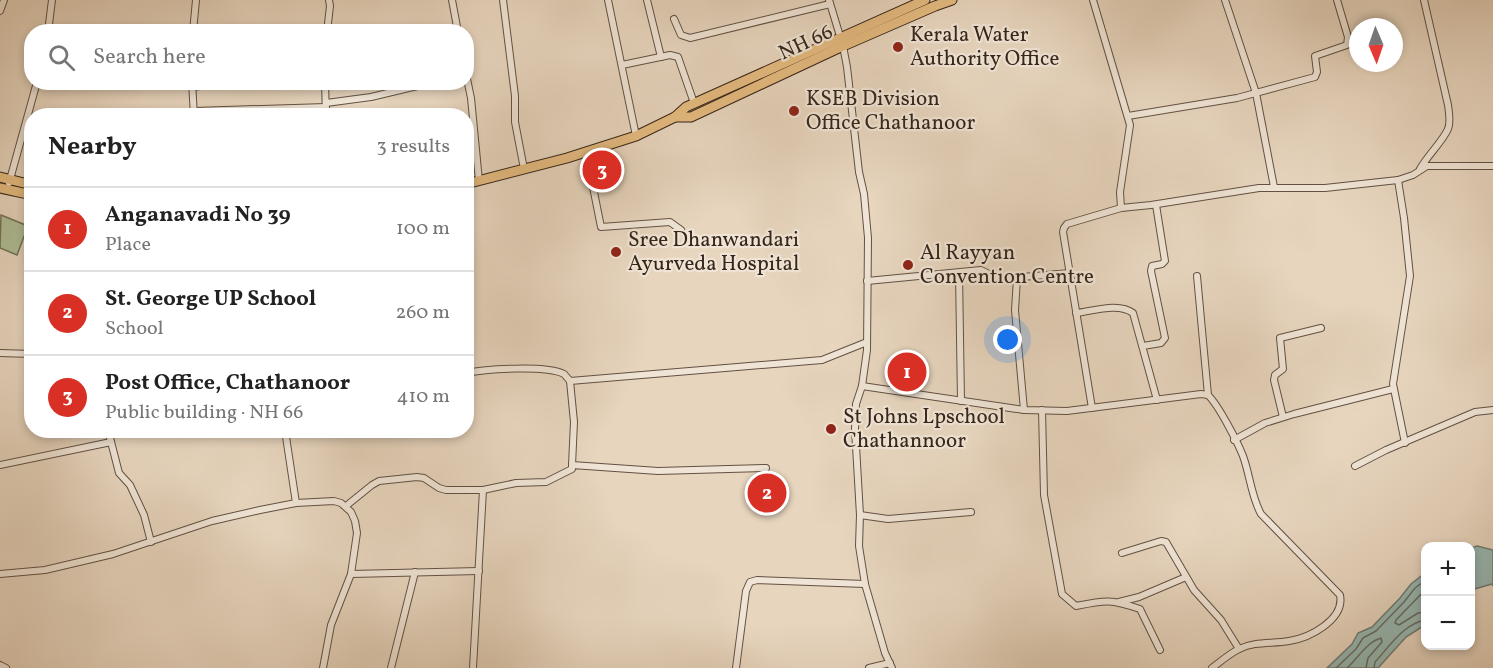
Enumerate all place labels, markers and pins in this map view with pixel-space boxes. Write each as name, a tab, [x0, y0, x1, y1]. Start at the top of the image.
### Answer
place label: Kerala Water Authority Office	[910, 21, 1059, 74]
marker: Kerala Water Authority Office	[891, 40, 905, 54]
place label: KSEB Division Office Chathanoor	[806, 85, 975, 138]
marker: KSEB Division Office Chathanoor	[787, 104, 801, 118]
pin: 3	[582, 148, 622, 192]
place label: Sree Dhanwandari Ayurveda Hospital	[628, 226, 799, 279]
place label: Al Rayyan Convention Centre	[920, 239, 1094, 292]
marker: Sree Dhanwandari Ayurveda Hospital	[609, 245, 623, 259]
marker: Al Rayyan Convention Centre	[901, 258, 915, 272]
pin: 1	[888, 350, 926, 394]
place label: St Johns Lpschool Chathannoor	[843, 403, 1005, 456]
marker: St Johns Lpschool Chathannoor	[824, 422, 838, 436]
pin: 2	[748, 470, 786, 516]

